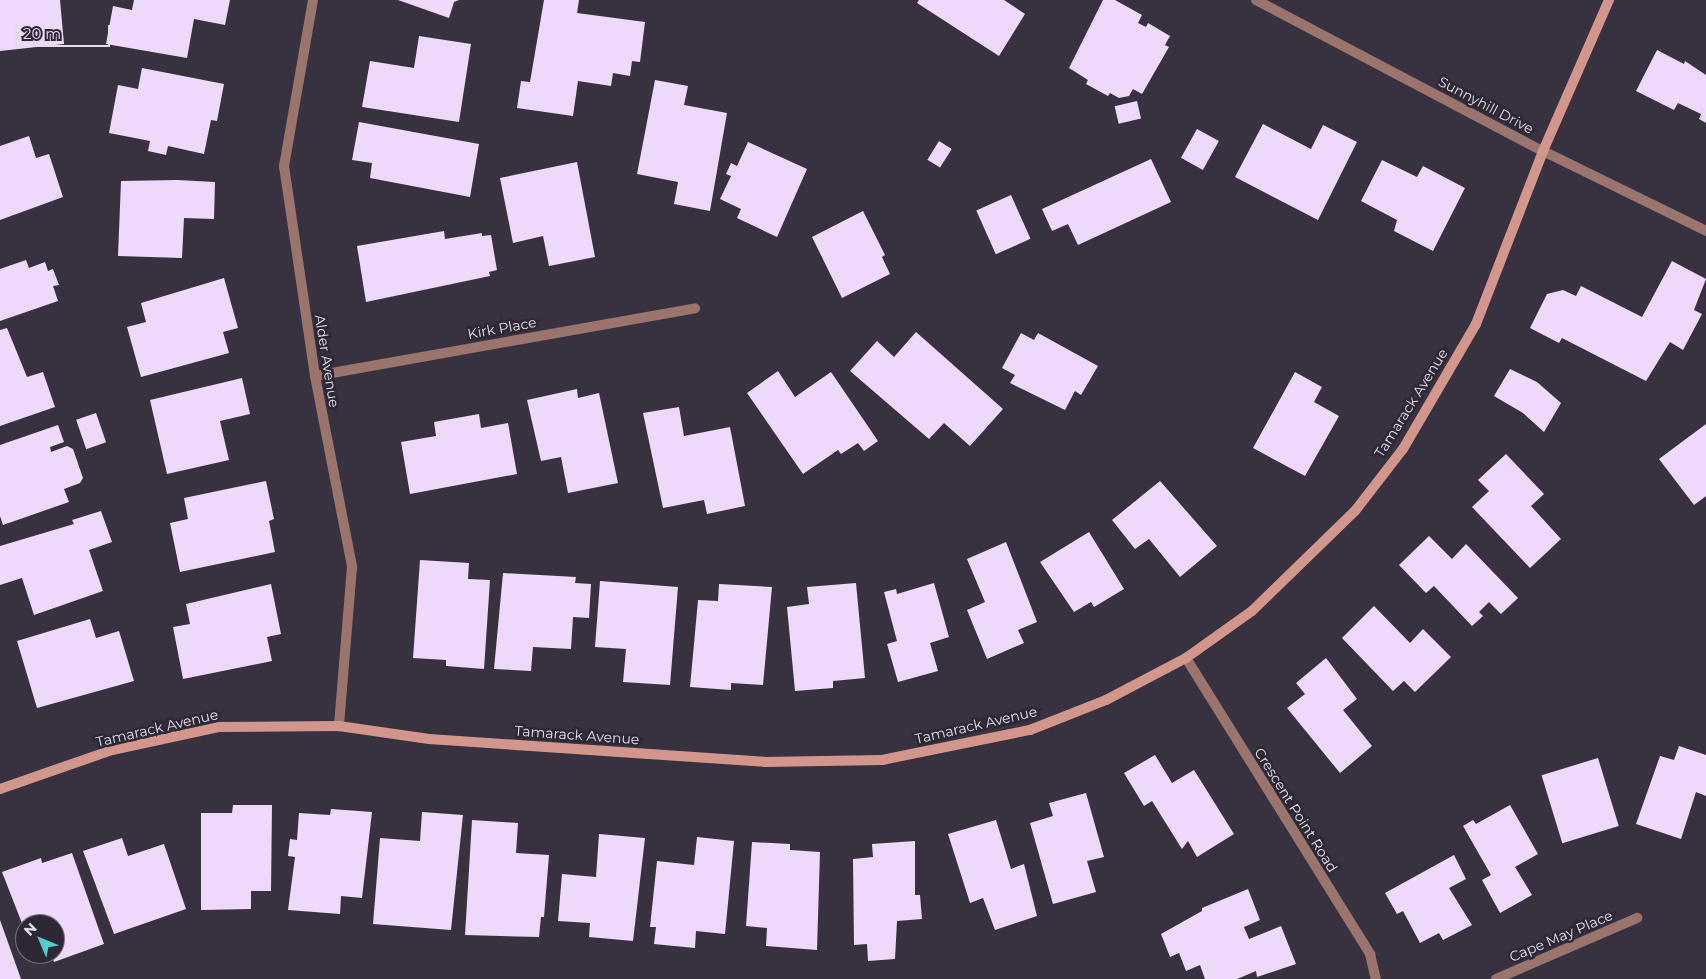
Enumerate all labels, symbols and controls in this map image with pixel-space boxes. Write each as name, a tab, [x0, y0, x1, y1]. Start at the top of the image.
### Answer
scale bar	[18, 15, 112, 47]
text: 20 m	[23, 24, 61, 43]
street label: Sunnyhill Drive	[1436, 73, 1536, 137]
street label: Alder Avenue	[311, 313, 343, 409]
street label: Kirk Place	[466, 314, 538, 342]
street label: Tamarack Avenue	[1371, 346, 1451, 460]
street label: Tamarack Avenue	[913, 703, 1039, 747]
street label: Tamarack Avenue	[94, 706, 220, 750]
street label: Tamarack Avenue	[514, 722, 640, 748]
street label: Crescent Point Road	[1251, 745, 1341, 875]
street label: Cape May Place	[1507, 907, 1615, 965]
north arrow	[15, 914, 65, 964]
text: N	[20, 919, 40, 939]

